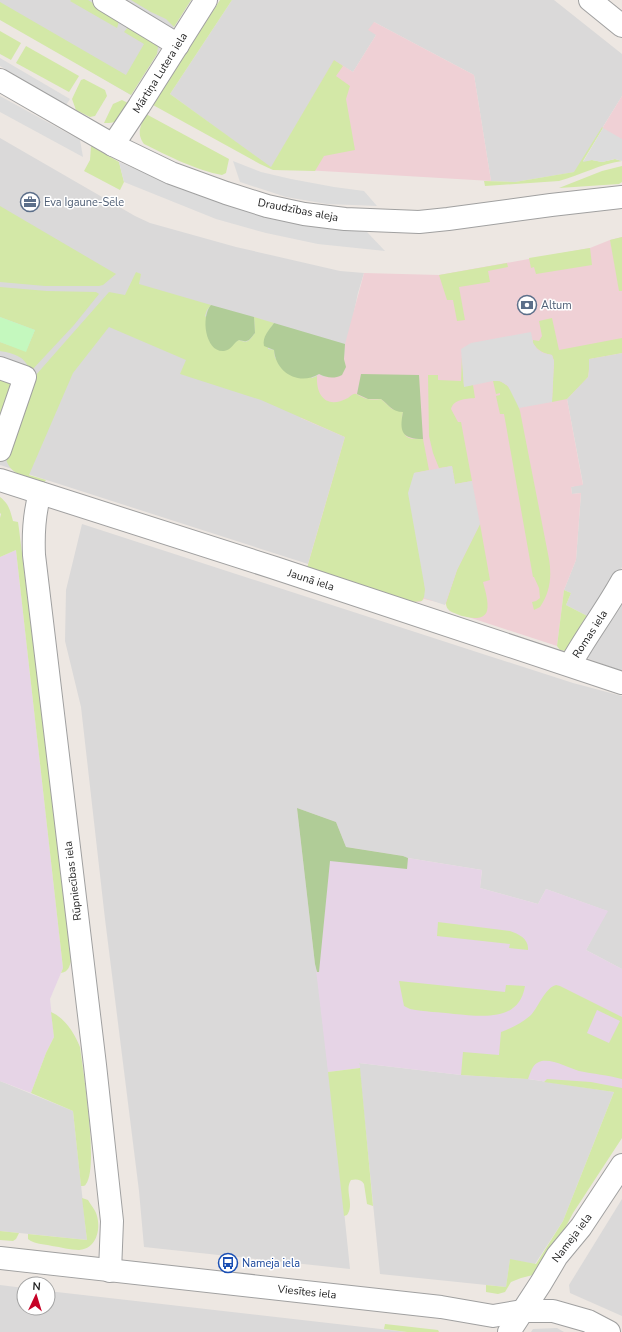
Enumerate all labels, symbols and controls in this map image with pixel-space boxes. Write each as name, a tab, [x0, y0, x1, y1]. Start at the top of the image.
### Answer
street label: Mārtiņa Lutera iela	[129, 30, 191, 116]
office icon: Eva Igaune-Sēle	[19, 191, 41, 213]
place label: Eva Igaune-Sēle	[44, 195, 124, 210]
street label: Draudzības aleja	[256, 195, 340, 225]
bank icon: Altum	[516, 294, 538, 316]
place label: Altum	[541, 298, 572, 313]
street label: Jaunā iela	[285, 565, 336, 595]
street label: Romas iela	[569, 607, 611, 661]
street label: Rūpniecības iela	[61, 840, 85, 922]
street label: Nameja iela	[549, 1210, 596, 1266]
bus stop icon: Nameja iela	[217, 1252, 239, 1274]
place label: Nameja iela	[242, 1256, 300, 1271]
north arrow	[16, 1276, 56, 1316]
text: N	[32, 1279, 41, 1294]
street label: Viesītes iela	[276, 1281, 337, 1303]

